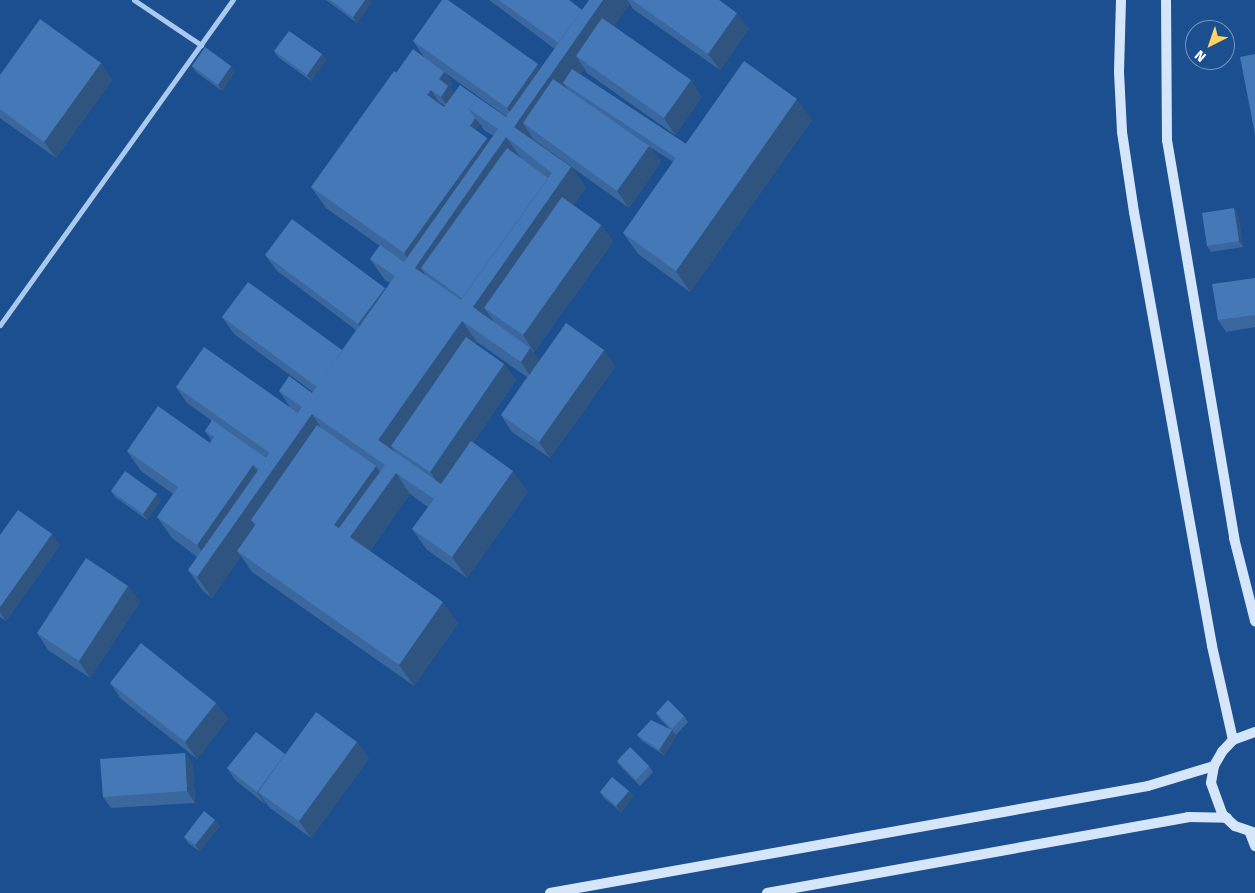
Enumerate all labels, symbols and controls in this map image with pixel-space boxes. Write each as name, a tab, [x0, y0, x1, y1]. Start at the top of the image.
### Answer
north arrow	[1185, 20, 1235, 70]
text: N	[1191, 46, 1210, 65]

